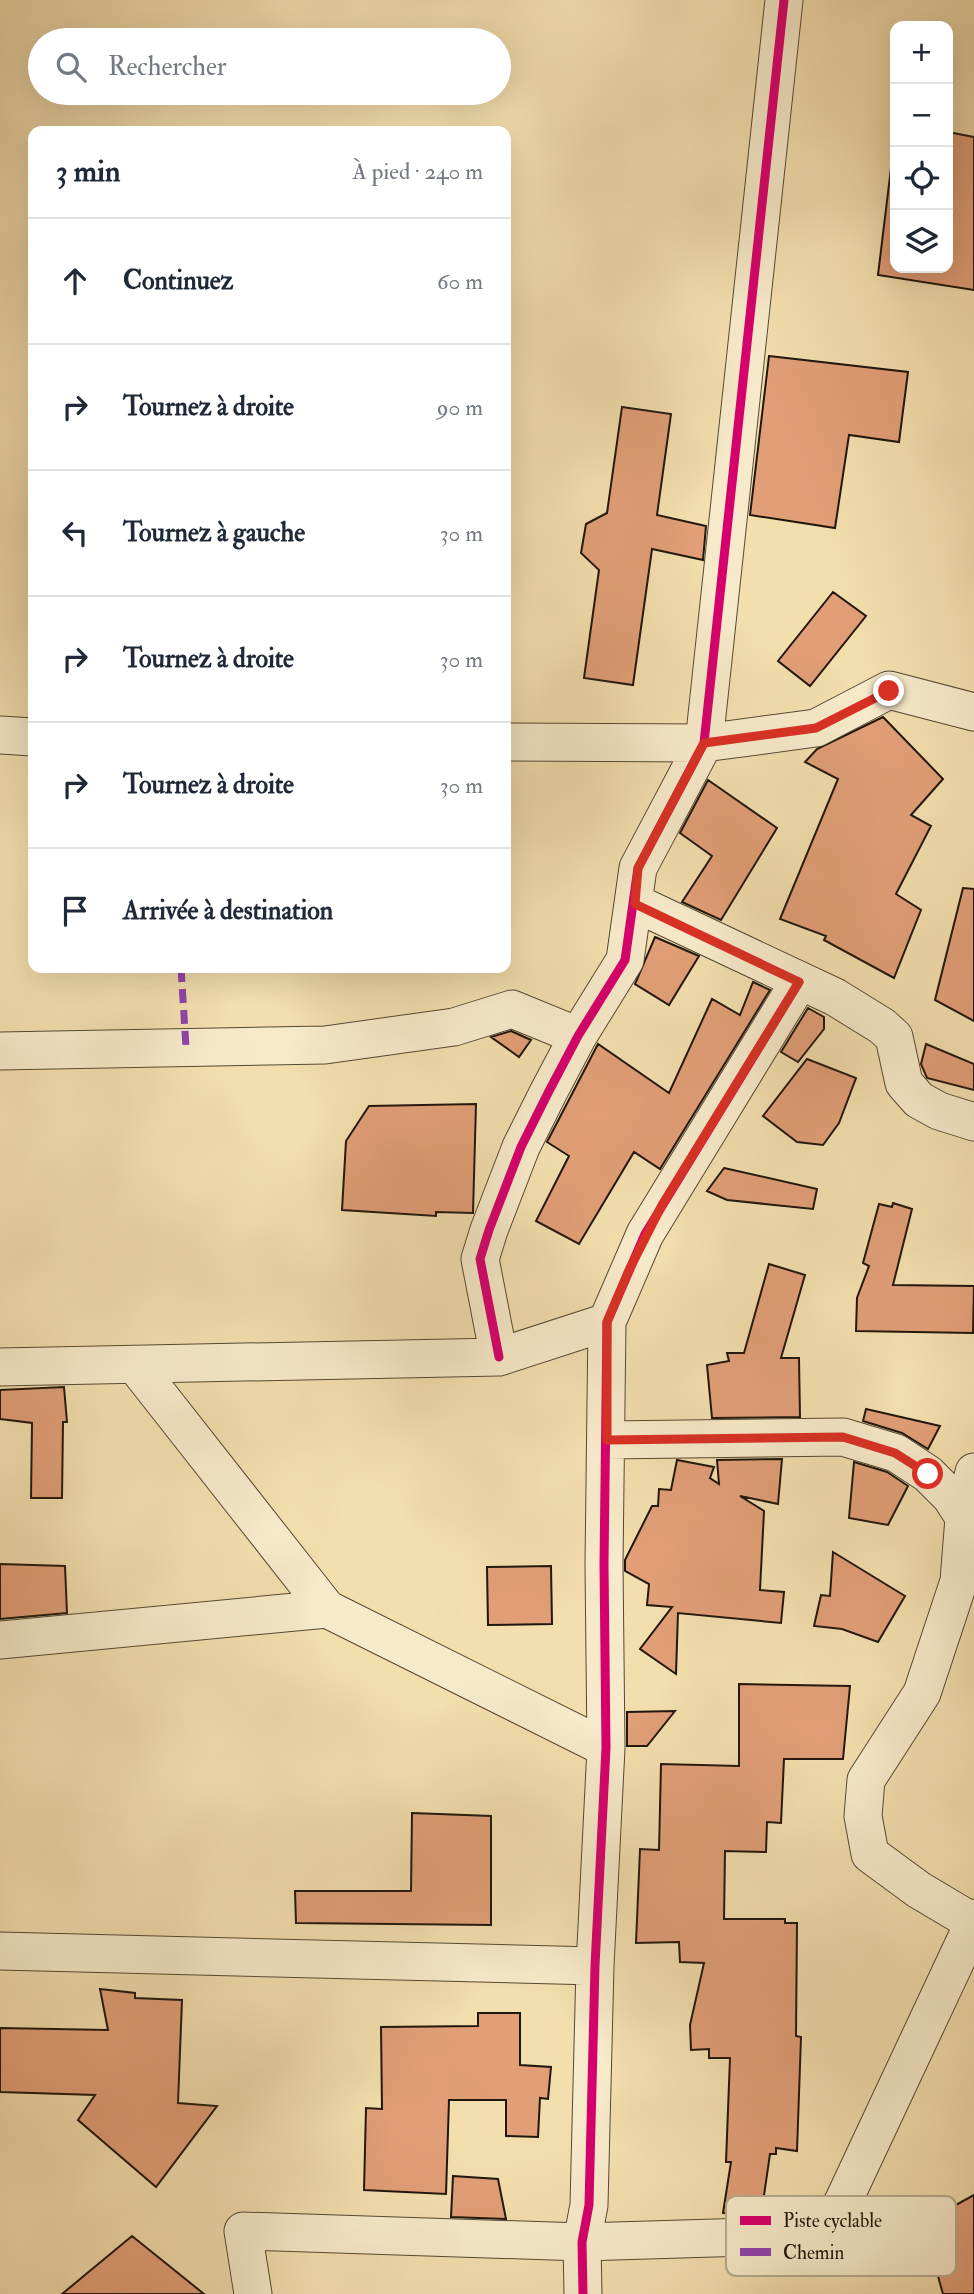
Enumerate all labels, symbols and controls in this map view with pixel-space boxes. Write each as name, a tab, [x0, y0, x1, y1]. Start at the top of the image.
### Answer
map controls	[890, 21, 953, 273]
button: +	[890, 21, 953, 84]
search box	[28, 28, 511, 105]
icon: search	[52, 48, 90, 86]
text: Rechercher	[108, 51, 227, 83]
button: −	[890, 84, 953, 147]
button: locate	[890, 147, 953, 210]
text: 3 min	[56, 153, 121, 190]
text: À pied · 240 m	[352, 157, 483, 186]
button: layers	[890, 210, 953, 273]
icon: ahead	[56, 262, 94, 300]
text: Continuez	[123, 265, 233, 297]
text: 60 m	[437, 267, 483, 296]
icon: right	[56, 388, 94, 426]
text: Tournez à droite	[123, 391, 294, 423]
text: 90 m	[437, 393, 483, 422]
icon: left	[56, 514, 94, 552]
text: Tournez à gauche	[123, 517, 305, 549]
text: 30 m	[440, 519, 483, 548]
icon: right	[56, 640, 94, 678]
text: Tournez à droite	[123, 643, 294, 675]
text: 30 m	[440, 645, 483, 674]
route end	[873, 675, 904, 706]
icon: right	[56, 766, 94, 804]
text: Tournez à droite	[123, 769, 294, 801]
text: 30 m	[440, 771, 483, 800]
icon: arrive	[56, 892, 94, 930]
text: Arrivée à destination	[123, 895, 333, 927]
route start	[912, 1458, 943, 1489]
legend	[726, 2196, 956, 2276]
text: Piste cyclable	[783, 2209, 882, 2233]
text: Chemin	[783, 2241, 845, 2265]

